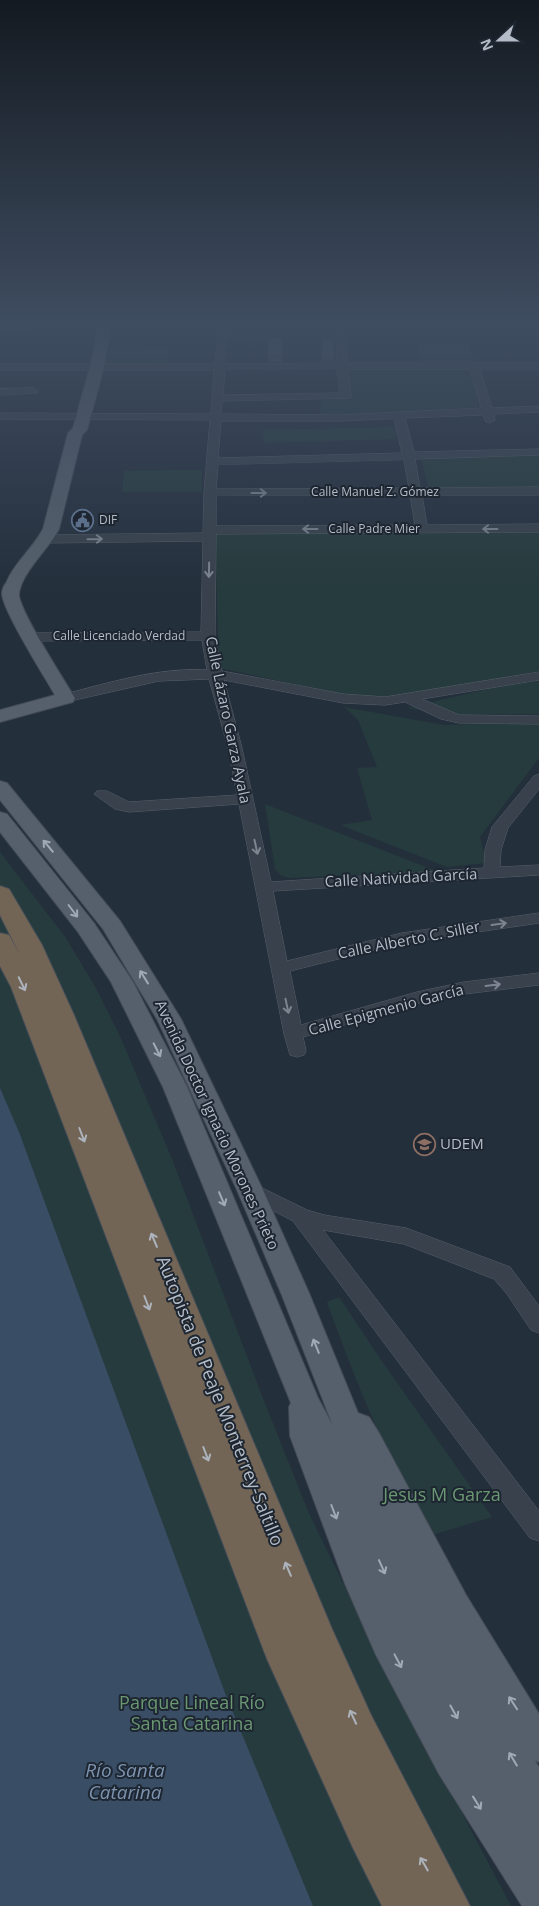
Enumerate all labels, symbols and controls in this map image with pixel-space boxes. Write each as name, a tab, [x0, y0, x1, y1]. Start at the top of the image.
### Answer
north arrow	[474, 15, 524, 65]
text: N	[475, 36, 497, 54]
street label: Calle Manuel Z. Gómez	[311, 483, 439, 500]
one-way arrow	[250, 488, 267, 498]
public building icon: DIF	[71, 508, 95, 532]
place label: DIF	[99, 511, 117, 528]
street label: Calle Padre Mier	[328, 520, 420, 537]
one-way arrow	[303, 524, 319, 534]
one-way arrow	[483, 524, 499, 534]
one-way arrow	[86, 534, 102, 543]
one-way arrow	[204, 562, 214, 578]
street label: Calle Licenciado Verdad	[53, 627, 185, 644]
street label: Calle Lázaro Garza Ayala	[201, 634, 256, 805]
one-way arrow	[251, 838, 261, 854]
one-way arrow	[43, 839, 54, 852]
street label: Calle Natividad García	[324, 863, 478, 891]
one-way arrow	[68, 904, 79, 917]
street label: Calle Alberto C. Siller	[336, 915, 482, 963]
one-way arrow	[491, 919, 507, 929]
one-way arrow	[139, 970, 149, 984]
one-way arrow	[18, 976, 27, 991]
street label: Calle Epigmenio García	[306, 979, 466, 1039]
one-way arrow	[485, 980, 501, 990]
street label: Avenida Doctor Ignacio Morones Prieto	[151, 997, 285, 1253]
one-way arrow	[283, 998, 292, 1014]
one-way arrow	[153, 1042, 162, 1057]
one-way arrow	[78, 1127, 87, 1142]
school or university icon: UDEM	[412, 1132, 436, 1156]
place label: UDEM	[440, 1133, 484, 1153]
one-way arrow	[218, 1191, 228, 1206]
one-way arrow	[149, 1232, 158, 1247]
street label: Autopista de Peaje Monterrey-Saltillo	[152, 1252, 290, 1549]
one-way arrow	[143, 1295, 152, 1310]
one-way arrow	[311, 1338, 320, 1353]
one-way arrow	[202, 1446, 211, 1461]
park label: Jesus M Garza	[381, 1482, 501, 1506]
one-way arrow	[330, 1504, 339, 1519]
one-way arrow	[377, 1559, 387, 1574]
one-way arrow	[282, 1561, 291, 1576]
one-way arrow	[393, 1654, 403, 1669]
park label: Parque Lineal Río Santa Catarina	[119, 1690, 265, 1735]
one-way arrow	[507, 1697, 517, 1711]
one-way arrow	[450, 1704, 460, 1719]
one-way arrow	[347, 1710, 357, 1725]
one-way arrow	[507, 1753, 517, 1767]
water label: Río Santa Catarina	[85, 1757, 165, 1805]
one-way arrow	[473, 1795, 483, 1809]
one-way arrow	[418, 1857, 428, 1871]

